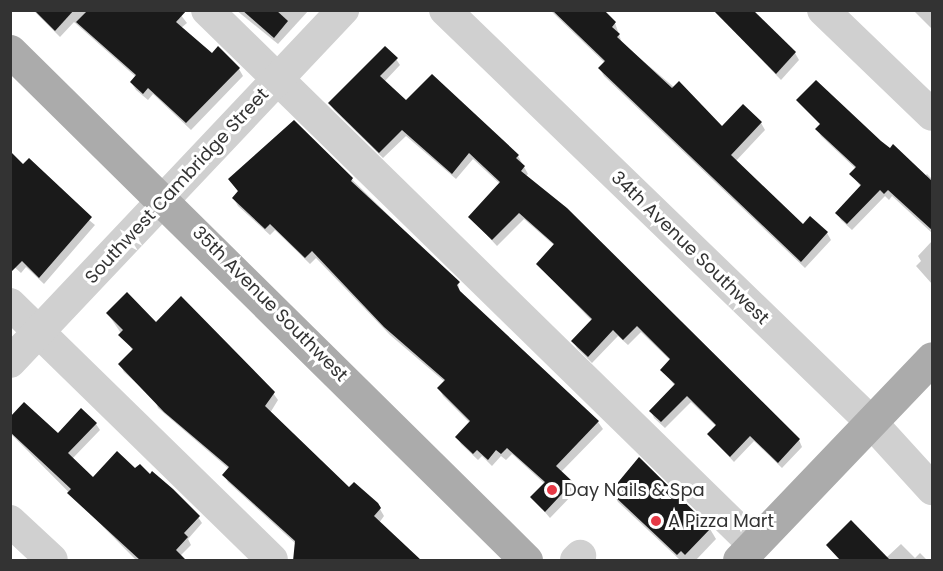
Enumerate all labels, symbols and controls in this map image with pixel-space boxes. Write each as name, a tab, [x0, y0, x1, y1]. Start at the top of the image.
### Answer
street label: Southwest Cambridge Street	[81, 84, 273, 288]
street label: 34th Avenue Southwest	[607, 167, 773, 329]
street label: 35th Avenue Southwest	[188, 222, 352, 386]
place label: Day Nails & Spa	[564, 479, 705, 501]
marker: Day Nails & Spa	[545, 483, 559, 497]
place label: A Pizza Mart	[668, 510, 774, 532]
marker: A Pizza Mart	[649, 514, 663, 528]

